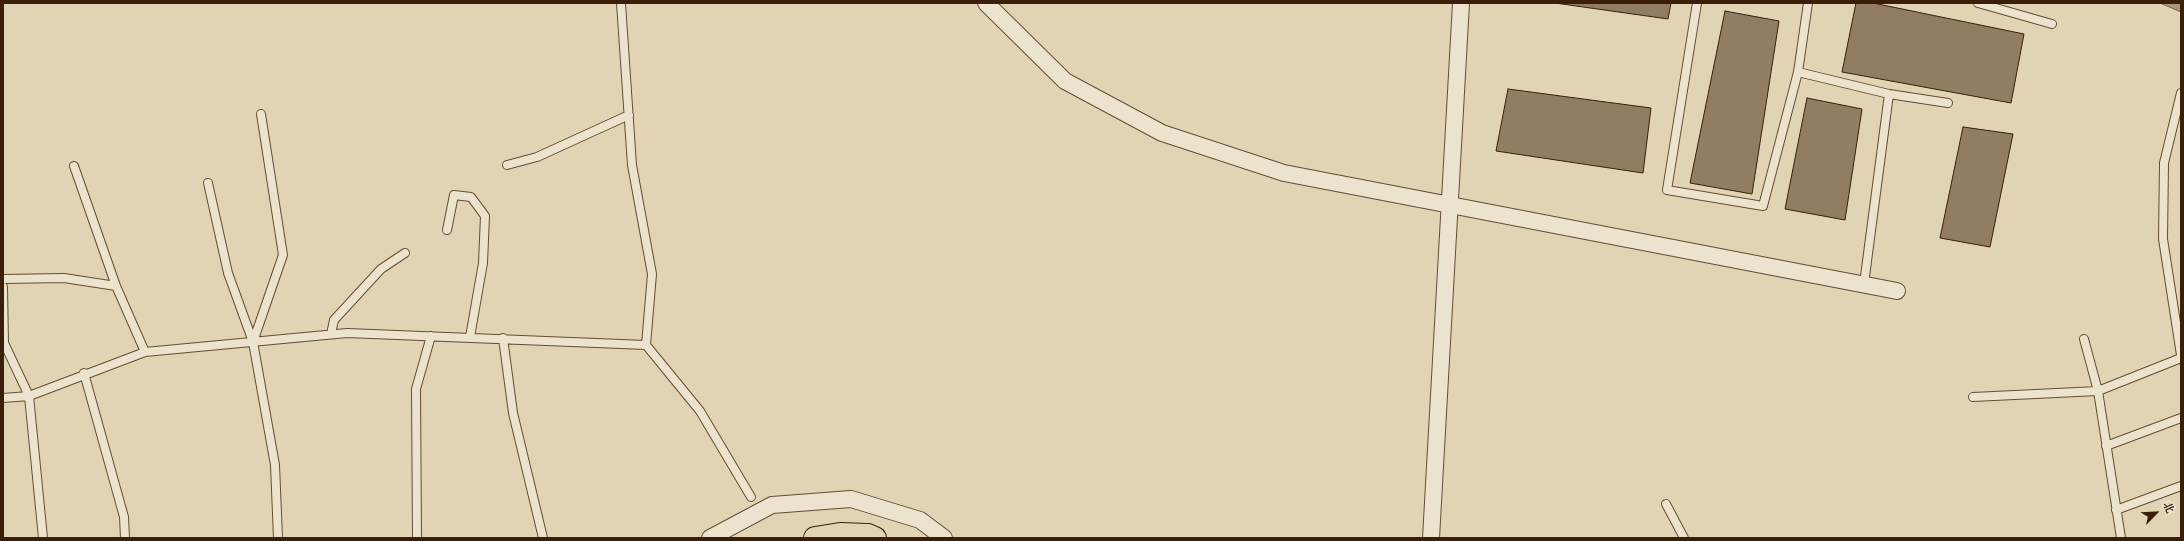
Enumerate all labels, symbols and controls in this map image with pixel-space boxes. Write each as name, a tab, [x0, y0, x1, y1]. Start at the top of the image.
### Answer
north arrow	[2136, 493, 2176, 533]
text: 北	[2158, 500, 2177, 516]

